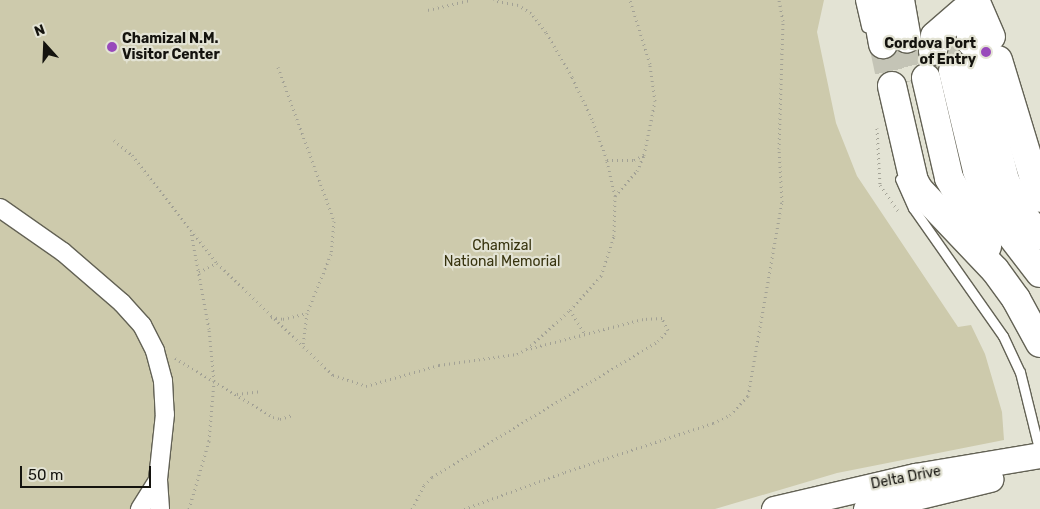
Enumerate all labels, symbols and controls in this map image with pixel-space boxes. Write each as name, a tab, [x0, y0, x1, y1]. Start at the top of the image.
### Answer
north arrow	[20, 20, 70, 70]
text: N	[32, 21, 47, 40]
place label: Chamizal N.M. Visitor Center	[122, 31, 220, 64]
place label: Cordova Port of Entry	[884, 36, 976, 68]
marker: Chamizal N.M. Visitor Center	[106, 41, 118, 53]
marker: Cordova Port of Entry	[980, 46, 992, 58]
park label: Chamizal National Memorial	[444, 238, 560, 270]
scale bar	[22, 456, 154, 488]
street label: Delta Drive	[869, 463, 943, 493]
text: 50 m	[28, 466, 63, 484]

